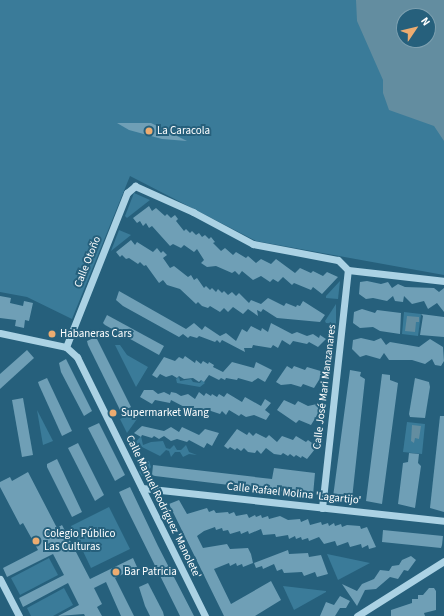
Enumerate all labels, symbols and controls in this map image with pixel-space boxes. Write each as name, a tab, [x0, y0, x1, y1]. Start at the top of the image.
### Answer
north arrow	[396, 8, 436, 48]
text: N	[417, 14, 434, 29]
place label: La Caracola	[157, 124, 210, 138]
marker: La Caracola	[144, 126, 154, 136]
street label: Calle Otoño	[72, 235, 104, 289]
street label: Calle José Mari Manzanares	[311, 324, 339, 450]
place label: Habaneras Cars	[60, 327, 132, 341]
marker: Habaneras Cars	[47, 329, 57, 339]
place label: Supermarket Wang	[121, 406, 209, 420]
marker: Supermarket Wang	[108, 408, 118, 418]
street label: Calle Manuel Rodríguez 'Manolete'	[122, 433, 204, 581]
street label: Calle Rafael Molina 'Lagartijo'	[226, 480, 362, 508]
place label: Colegio Público Las Culturas	[44, 528, 115, 554]
marker: Colegio Público Las Culturas	[31, 536, 41, 546]
place label: Bar Patricia	[124, 565, 177, 579]
marker: Bar Patricia	[111, 567, 121, 577]

